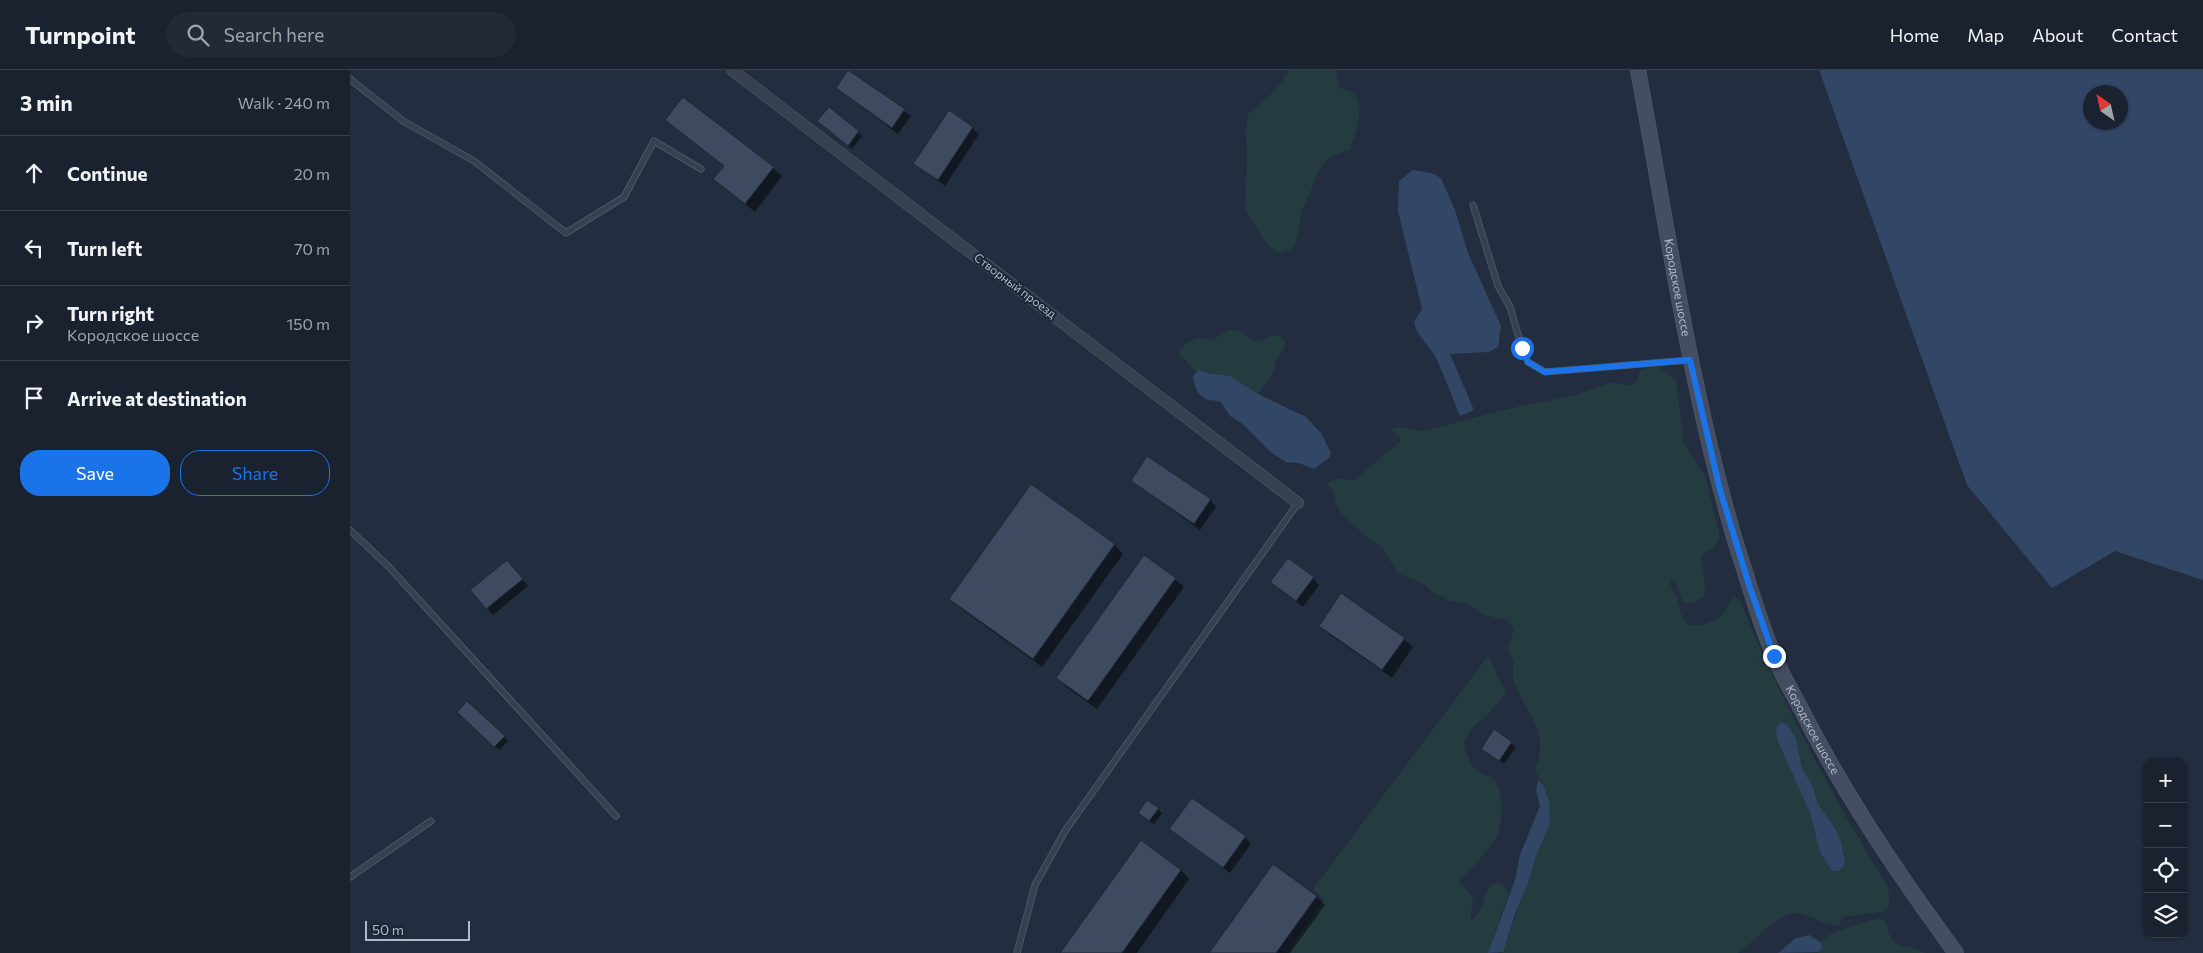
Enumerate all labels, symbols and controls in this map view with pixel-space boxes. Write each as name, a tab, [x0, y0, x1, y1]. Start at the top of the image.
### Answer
search box	[166, 12, 516, 57]
text: Turnpoint	[25, 20, 136, 49]
icon: search	[184, 21, 212, 49]
text: Search here	[224, 23, 324, 46]
text: Home	[1890, 24, 1939, 46]
text: Map	[1967, 24, 2004, 46]
text: About	[2032, 24, 2084, 46]
text: Contact	[2112, 24, 2178, 46]
north arrow	[2083, 85, 2128, 130]
text: 3 min	[20, 90, 73, 115]
text: Walk · 240 m	[238, 93, 330, 112]
icon: ahead	[20, 159, 48, 187]
text: Continue	[67, 162, 147, 185]
text: 20 m	[294, 164, 330, 183]
icon: left	[20, 234, 48, 262]
text: Turn left	[67, 237, 142, 260]
street label: Кородское шоссе	[1662, 237, 1694, 337]
text: 70 m	[294, 239, 330, 258]
street label: Створный проезд	[972, 250, 1059, 321]
text: Turn right	[67, 302, 154, 325]
icon: right	[20, 309, 48, 337]
text: 150 m	[287, 314, 330, 333]
text: Кородское шоссе	[67, 325, 199, 344]
route start	[1511, 337, 1534, 360]
icon: arrive	[20, 384, 48, 412]
text: Arrive at destination	[67, 387, 247, 410]
button: Save	[20, 450, 170, 496]
button: Share	[180, 450, 330, 496]
route end	[1763, 645, 1786, 668]
street label: Кородское шоссе	[1784, 683, 1843, 777]
map controls	[2143, 758, 2188, 938]
button: +	[2143, 758, 2188, 803]
button: −	[2143, 803, 2188, 848]
button: locate	[2143, 848, 2188, 893]
button: layers	[2143, 893, 2188, 938]
scale bar	[365, 918, 470, 941]
text: 50 m	[372, 921, 404, 938]

